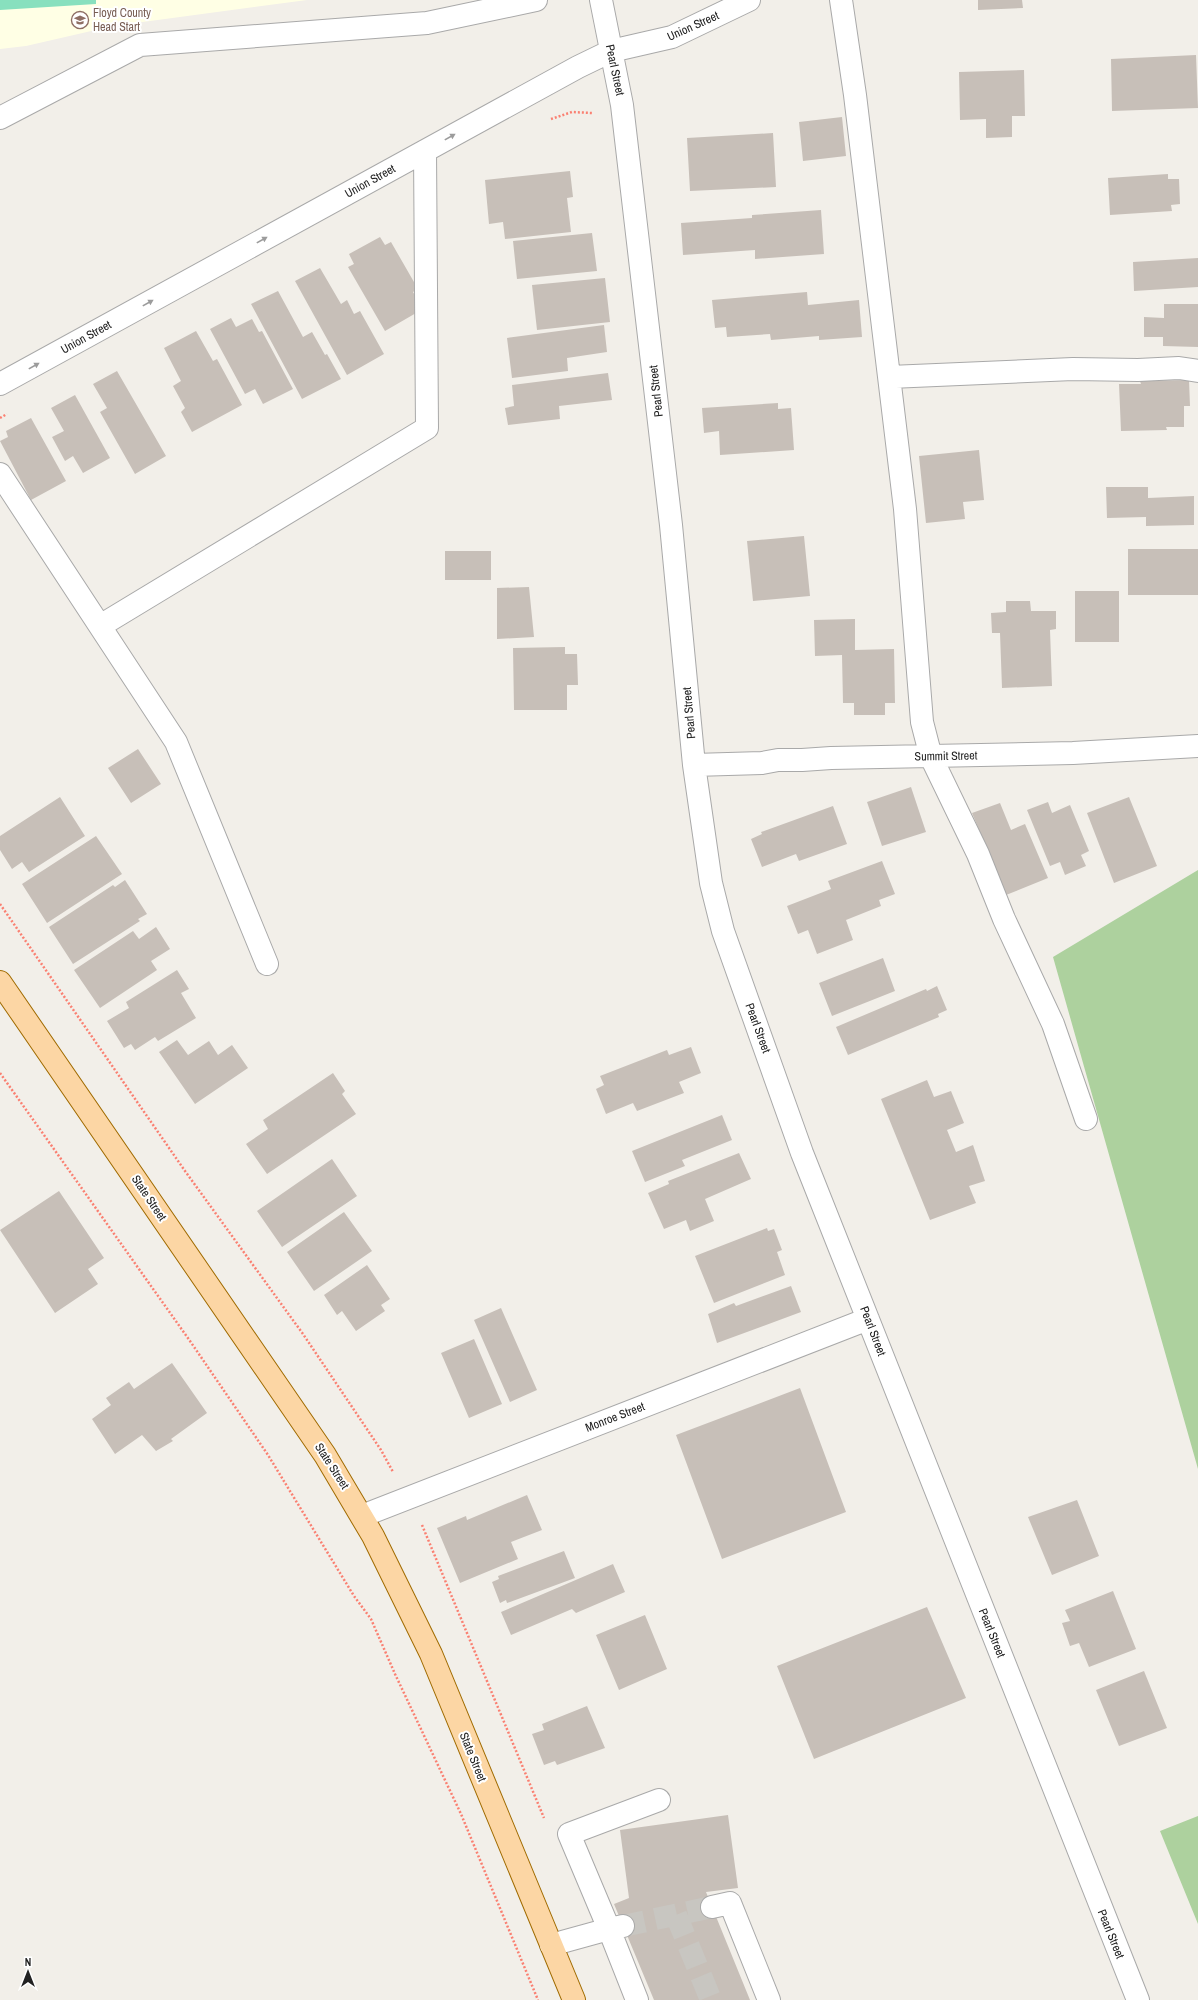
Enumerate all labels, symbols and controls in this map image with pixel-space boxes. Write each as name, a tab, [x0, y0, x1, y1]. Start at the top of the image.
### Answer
place label: Floyd County Head Start	[93, 5, 151, 35]
street label: Union Street	[665, 7, 722, 45]
school or university icon: Floyd County Head Start	[70, 10, 90, 30]
street label: Pearl Street	[602, 43, 628, 97]
one-way arrow	[444, 134, 455, 141]
street label: Union Street	[342, 160, 398, 201]
one-way arrow	[256, 237, 268, 244]
one-way arrow	[142, 300, 154, 306]
street label: Union Street	[58, 316, 114, 357]
one-way arrow	[28, 362, 40, 369]
street label: Pearl Street	[645, 364, 667, 418]
street label: Pearl Street	[679, 686, 699, 740]
street label: Summit Street	[914, 747, 978, 765]
street label: Pearl Street	[742, 1001, 774, 1055]
street label: State Street	[128, 1172, 170, 1224]
street label: Pearl Street	[856, 1304, 890, 1358]
street label: Monroe Street	[583, 1398, 647, 1436]
street label: State Street	[311, 1440, 353, 1492]
street label: Pearl Street	[975, 1606, 1009, 1660]
street label: State Street	[456, 1730, 490, 1784]
street label: Pearl Street	[1094, 1907, 1128, 1961]
north arrow	[8, 1952, 48, 1992]
text: N	[25, 1955, 31, 1969]

